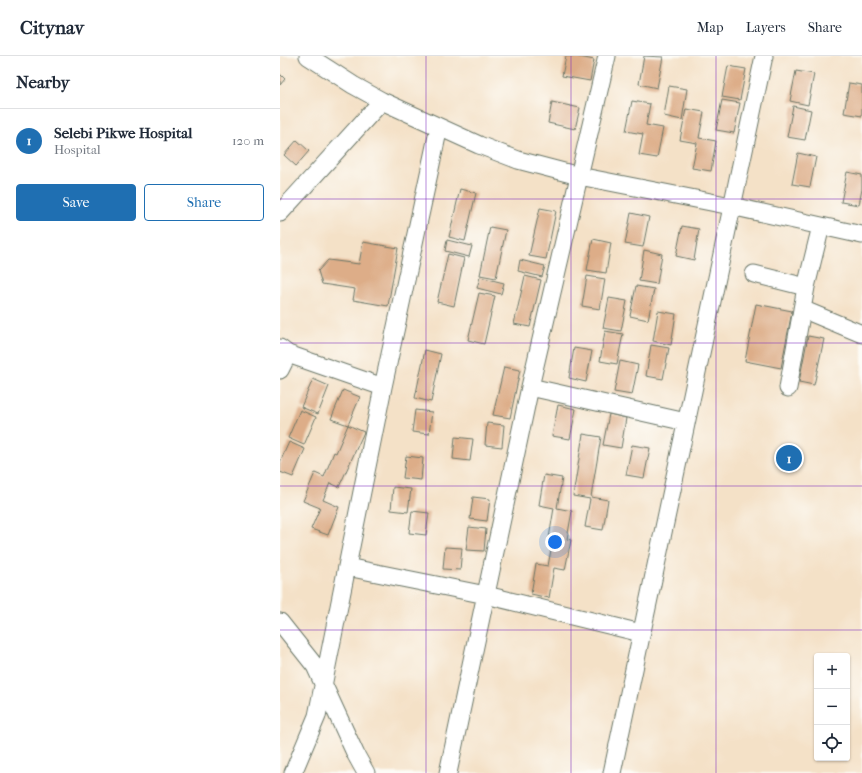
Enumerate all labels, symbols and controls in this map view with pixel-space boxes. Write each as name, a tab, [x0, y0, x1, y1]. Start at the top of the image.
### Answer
text: Citynav	[20, 17, 84, 39]
text: Map	[697, 19, 724, 36]
text: Layers	[746, 19, 786, 36]
text: Share	[808, 19, 842, 36]
text: Nearby	[16, 72, 70, 92]
text: Selebi Pikwe Hospital	[54, 124, 192, 142]
text: 1	[27, 133, 31, 148]
text: 120 m	[232, 133, 264, 148]
text: Hospital	[54, 142, 101, 157]
button: Save	[16, 184, 136, 221]
button: Share	[144, 184, 264, 221]
pin: 1	[776, 443, 802, 473]
your location	[545, 532, 565, 552]
map controls	[814, 653, 850, 761]
button: +	[814, 653, 850, 689]
button: −	[814, 689, 850, 725]
button: locate	[814, 725, 850, 761]

